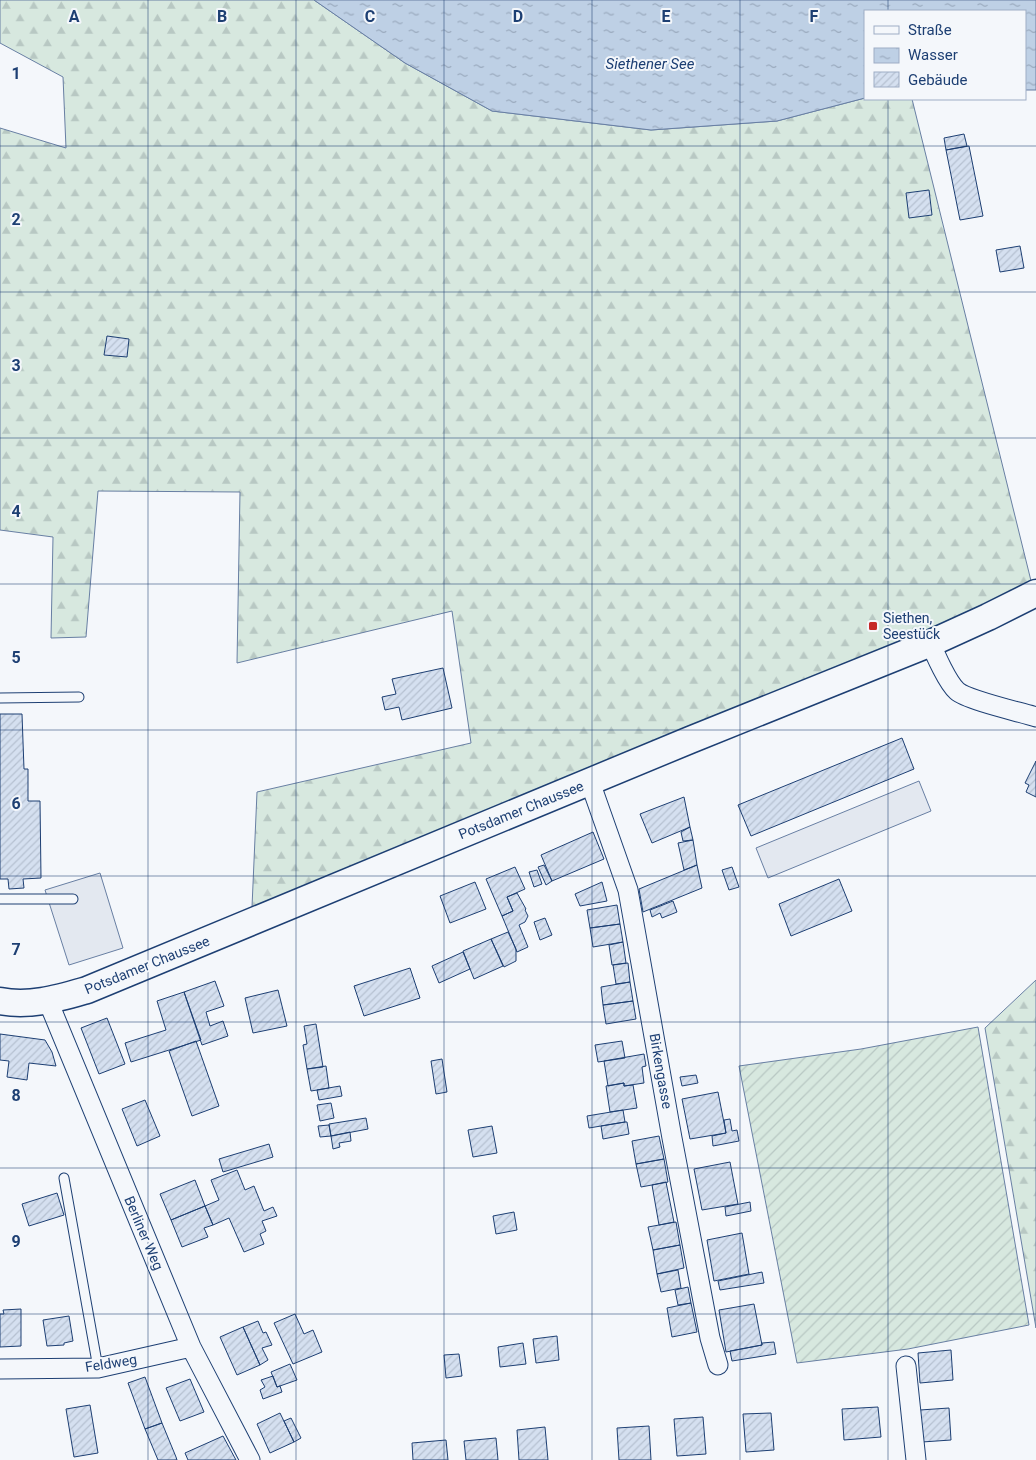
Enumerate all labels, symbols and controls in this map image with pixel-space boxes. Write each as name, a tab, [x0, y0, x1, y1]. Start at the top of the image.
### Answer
text: A	[69, 7, 80, 26]
text: B	[217, 7, 227, 26]
text: C	[365, 7, 375, 26]
text: D	[513, 7, 523, 26]
text: E	[662, 7, 671, 26]
text: F	[810, 7, 819, 26]
legend	[864, 10, 1026, 100]
text: Straße	[908, 21, 952, 39]
text: Wasser	[908, 46, 958, 64]
water label: Siethener See	[606, 55, 695, 73]
text: 1	[11, 64, 21, 83]
text: Gebäude	[908, 71, 967, 89]
text: 2	[11, 210, 21, 229]
text: 3	[11, 356, 21, 375]
text: 4	[11, 502, 21, 521]
place label: Siethen, Seestück	[883, 610, 941, 642]
marker: Siethen, Seestück	[867, 620, 879, 632]
text: 5	[11, 648, 21, 667]
street label: Potsdamer Chaussee	[456, 778, 586, 842]
text: 6	[11, 794, 21, 813]
street label: Potsdamer Chaussee	[82, 933, 212, 997]
text: 7	[11, 940, 21, 959]
street label: Birkengasse	[646, 1032, 676, 1110]
text: 8	[11, 1086, 21, 1105]
street label: Berliner Weg	[121, 1194, 167, 1272]
text: 9	[11, 1232, 21, 1251]
street label: Feldweg	[84, 1351, 138, 1375]

